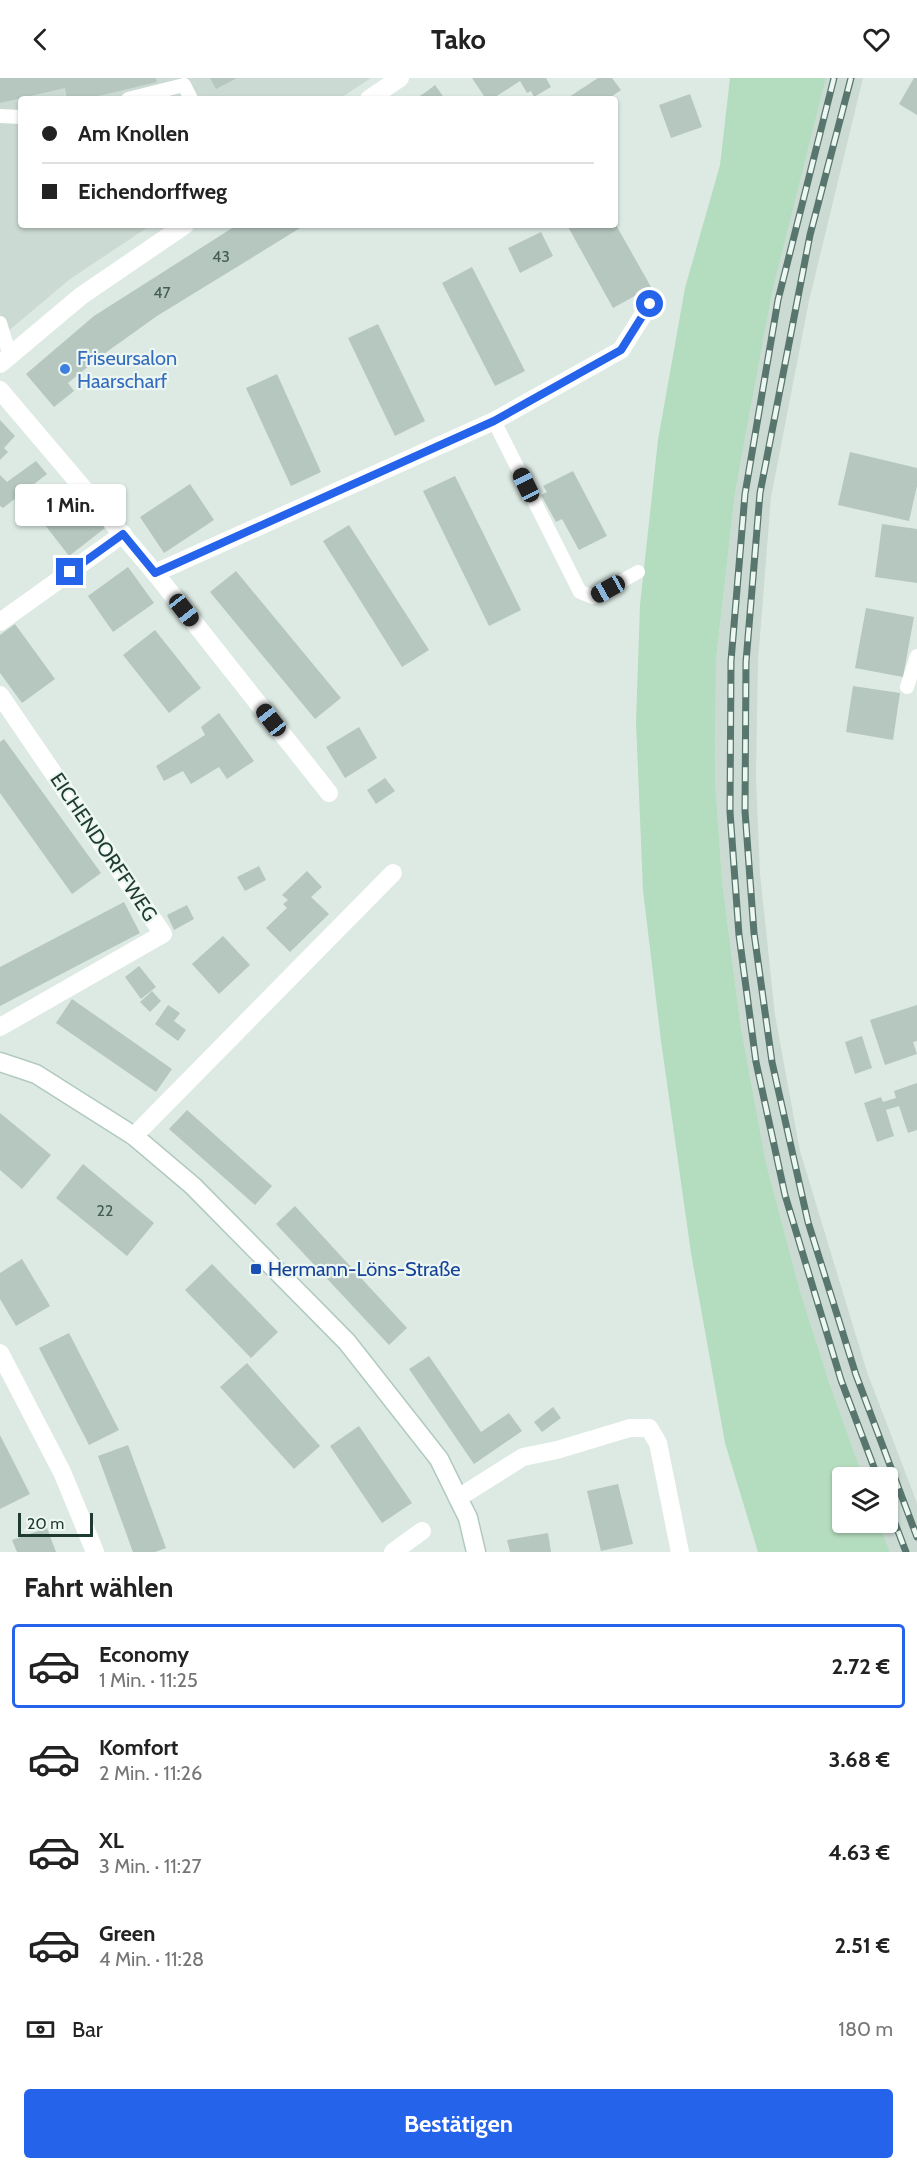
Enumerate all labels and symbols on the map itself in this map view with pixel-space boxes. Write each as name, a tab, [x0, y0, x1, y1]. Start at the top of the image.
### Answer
house number: 43	[212, 247, 230, 266]
house number: 47	[153, 283, 171, 302]
route start	[636, 290, 663, 317]
place label: Friseursalon Haarscharf	[77, 346, 177, 393]
marker: Friseursalon Haarscharf	[58, 362, 72, 376]
car	[510, 465, 542, 505]
callout: 1 Min.	[14, 485, 125, 527]
route end	[56, 558, 83, 585]
car	[588, 572, 628, 606]
car	[166, 590, 202, 630]
car	[253, 700, 289, 740]
street label: EICHENDORFFWEG	[45, 768, 163, 926]
house number: 22	[97, 1201, 113, 1220]
place label: Hermann-Löns-Straße	[268, 1257, 460, 1281]
marker: Hermann-Löns-Straße	[249, 1262, 263, 1276]
scale bar	[18, 1510, 93, 1538]

